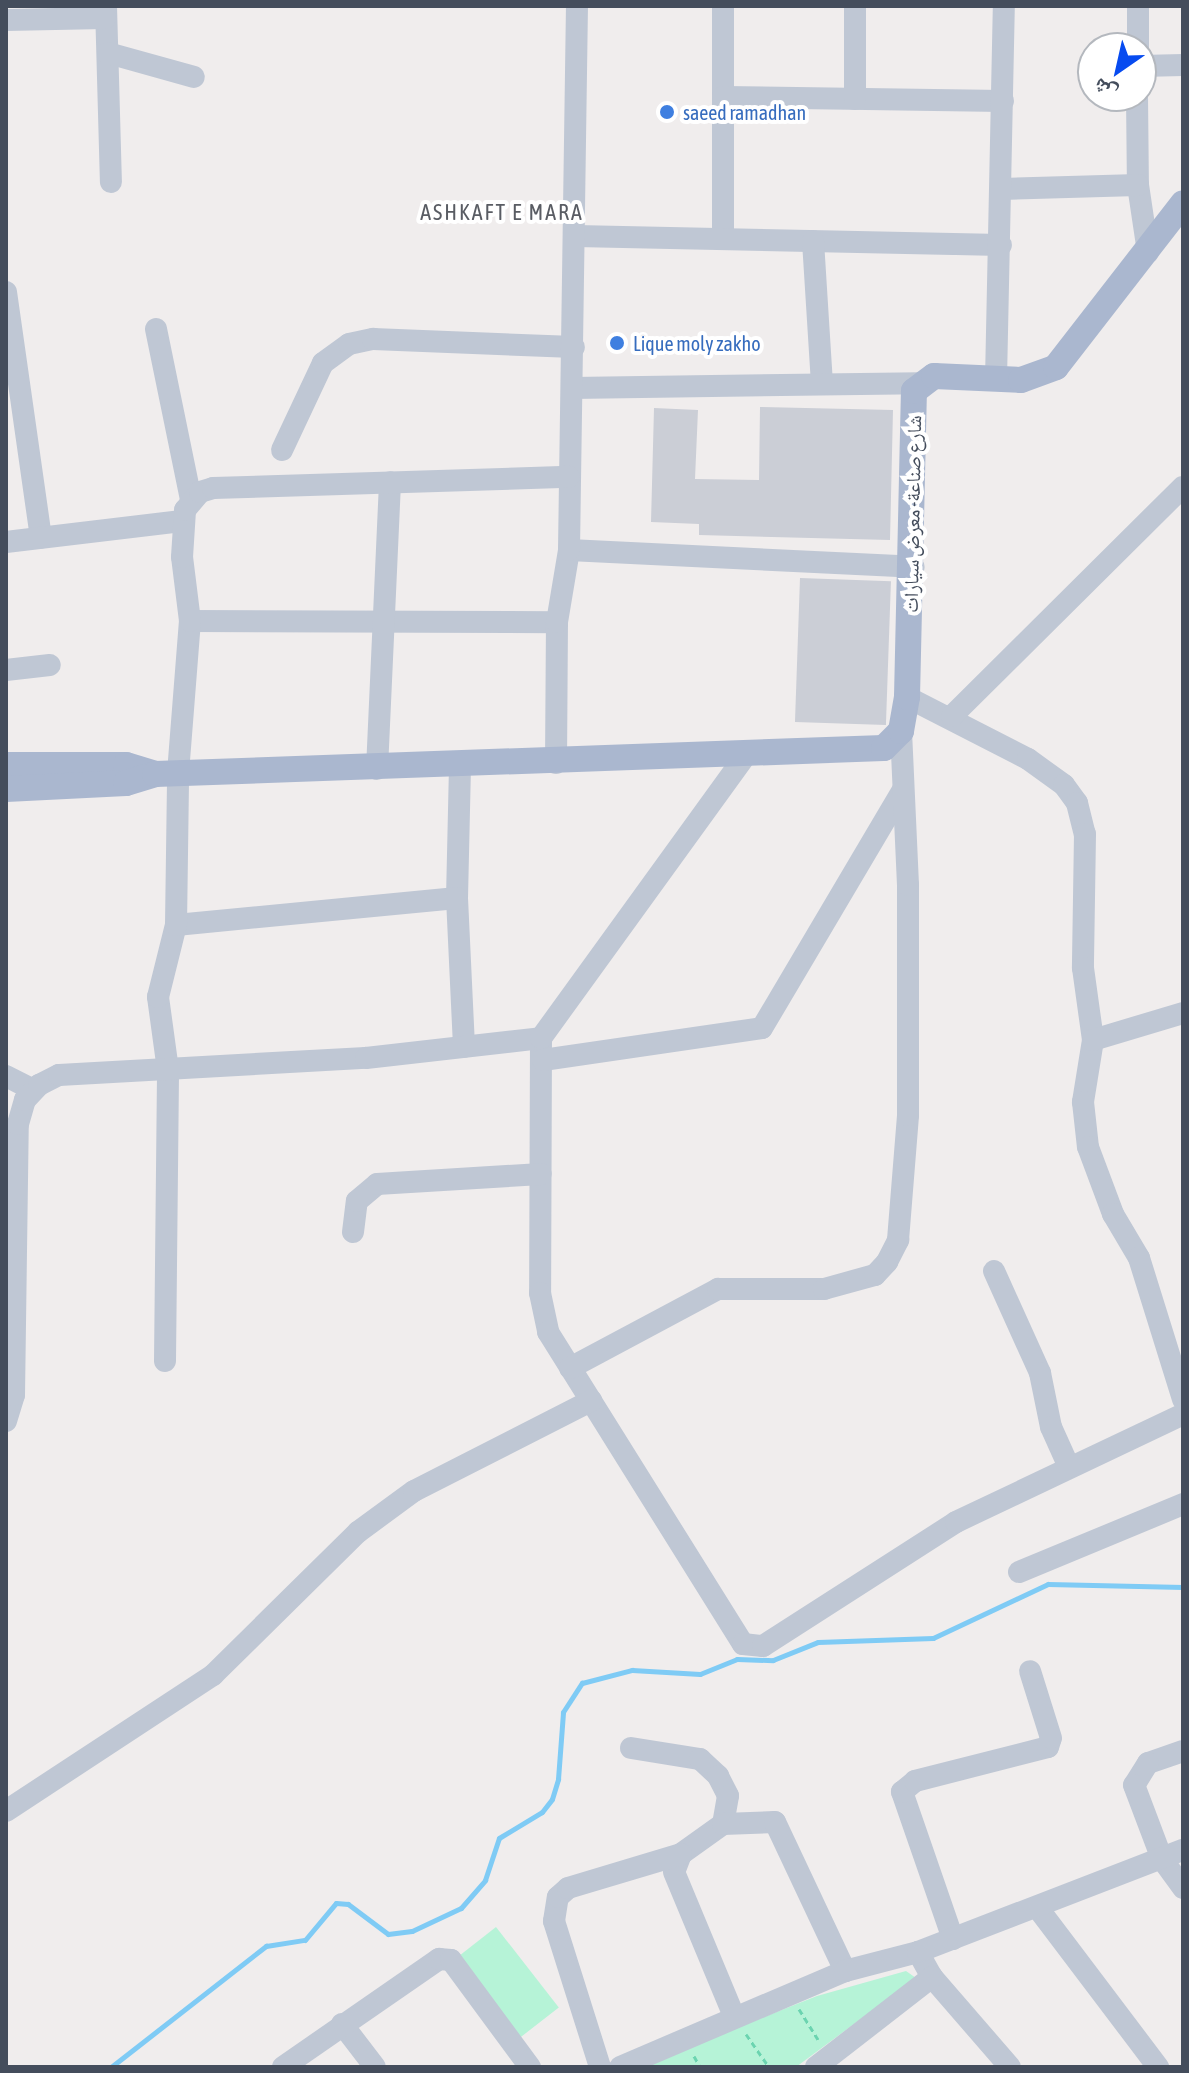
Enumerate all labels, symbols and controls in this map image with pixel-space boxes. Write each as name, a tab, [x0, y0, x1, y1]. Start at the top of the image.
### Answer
north arrow	[1077, 32, 1157, 112]
text: ش	[1088, 73, 1122, 108]
place label: saeed ramadhan	[683, 100, 806, 124]
marker: saeed ramadhan	[658, 103, 676, 121]
district label: ASHKAFT E MARA	[420, 200, 584, 226]
place label: Lique moly zakho	[633, 331, 761, 355]
marker: Lique moly zakho	[608, 334, 626, 352]
street label: شارع صناعة- معرض سيارات	[898, 415, 926, 613]

